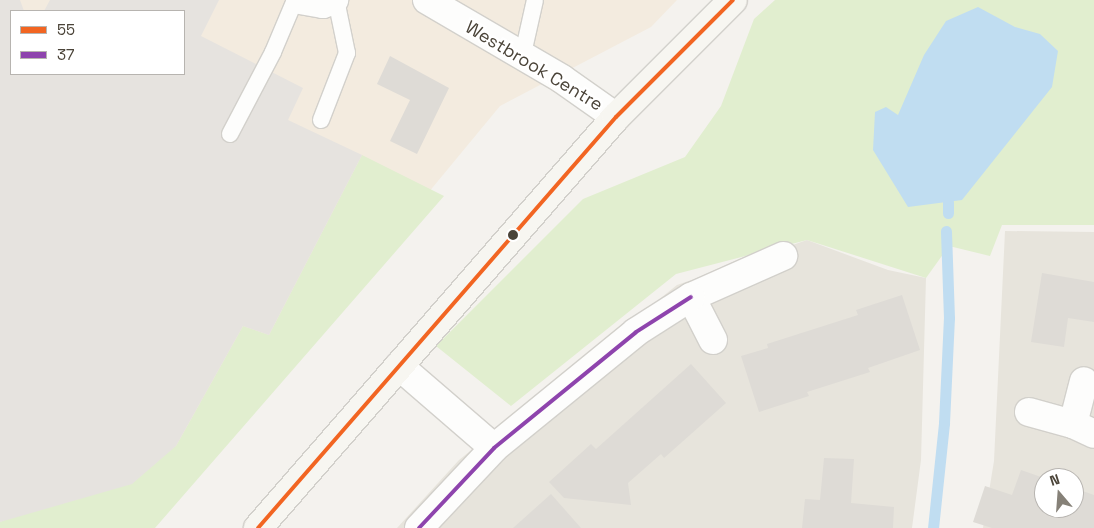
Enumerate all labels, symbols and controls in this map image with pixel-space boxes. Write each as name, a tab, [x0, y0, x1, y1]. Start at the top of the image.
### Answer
legend	[10, 10, 185, 75]
street label: Westbrook Centre	[461, 16, 607, 116]
text: 55	[57, 20, 75, 39]
text: 37	[57, 45, 75, 64]
unlabelled marker	[508, 230, 518, 240]
north arrow	[1034, 468, 1084, 518]
text: N	[1047, 470, 1062, 490]

